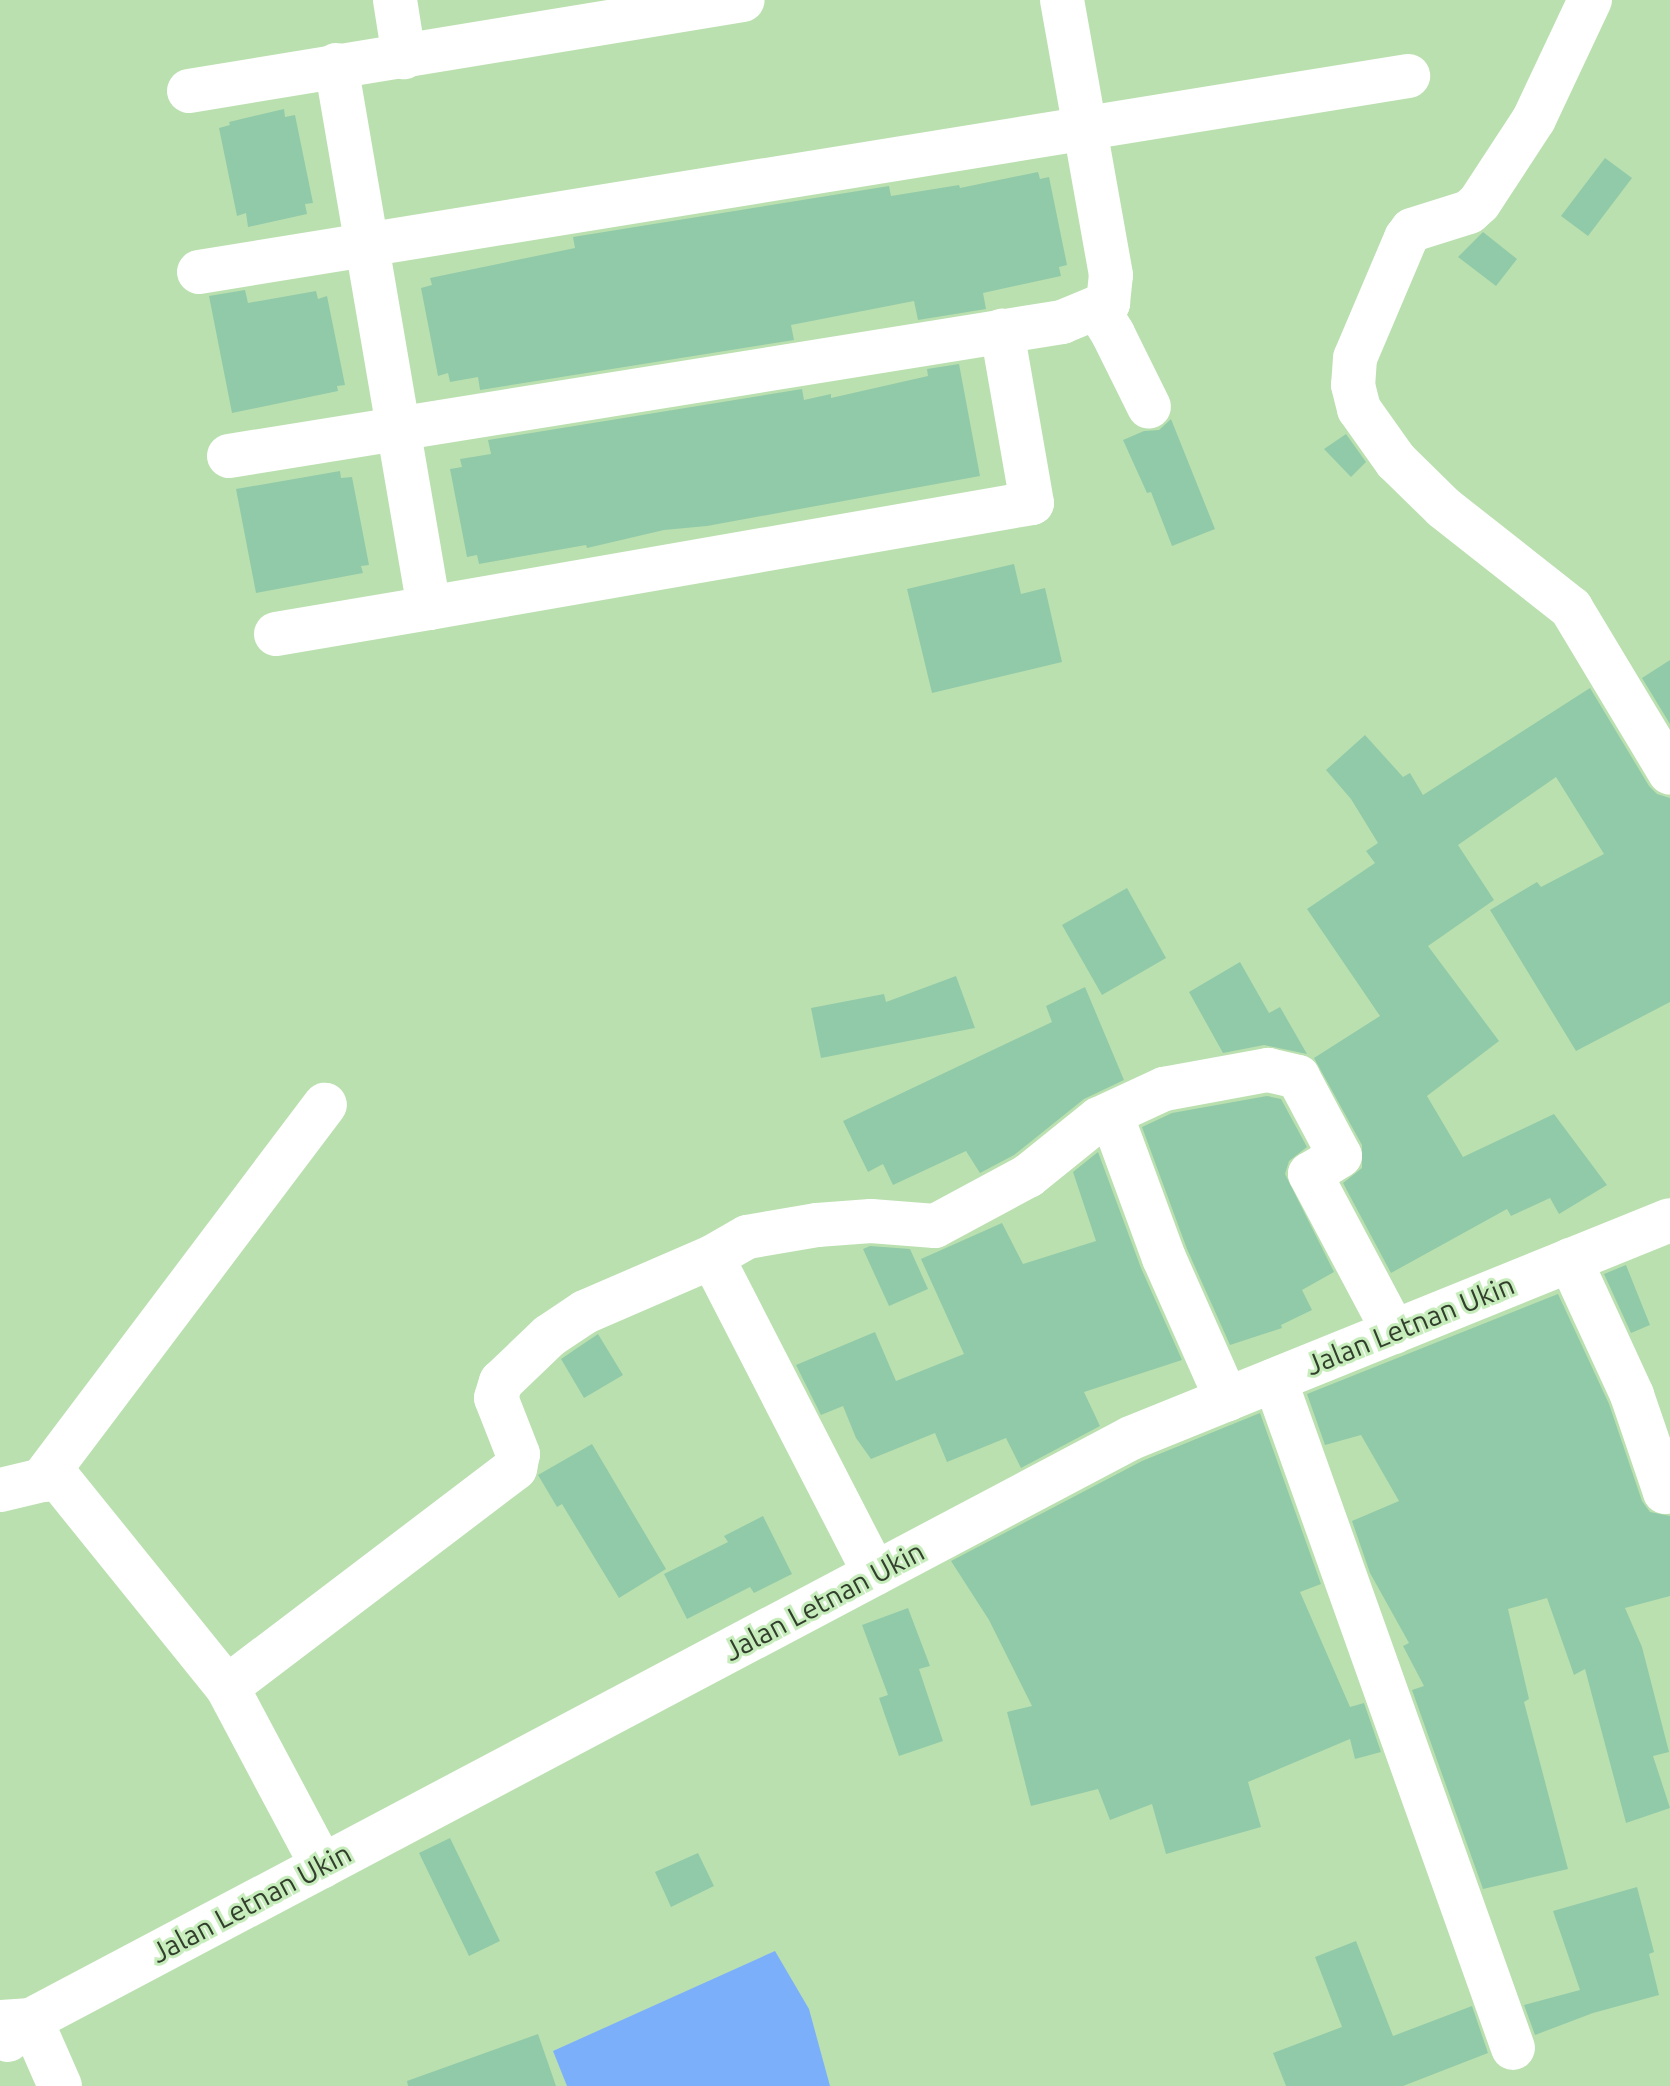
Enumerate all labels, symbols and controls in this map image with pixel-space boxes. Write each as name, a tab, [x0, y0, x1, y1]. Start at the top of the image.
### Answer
street label: Jalan Letnan Ukin	[1301, 1268, 1519, 1382]
street label: Jalan Letnan Ukin	[718, 1534, 930, 1668]
street label: Jalan Letnan Ukin	[145, 1836, 357, 1970]

